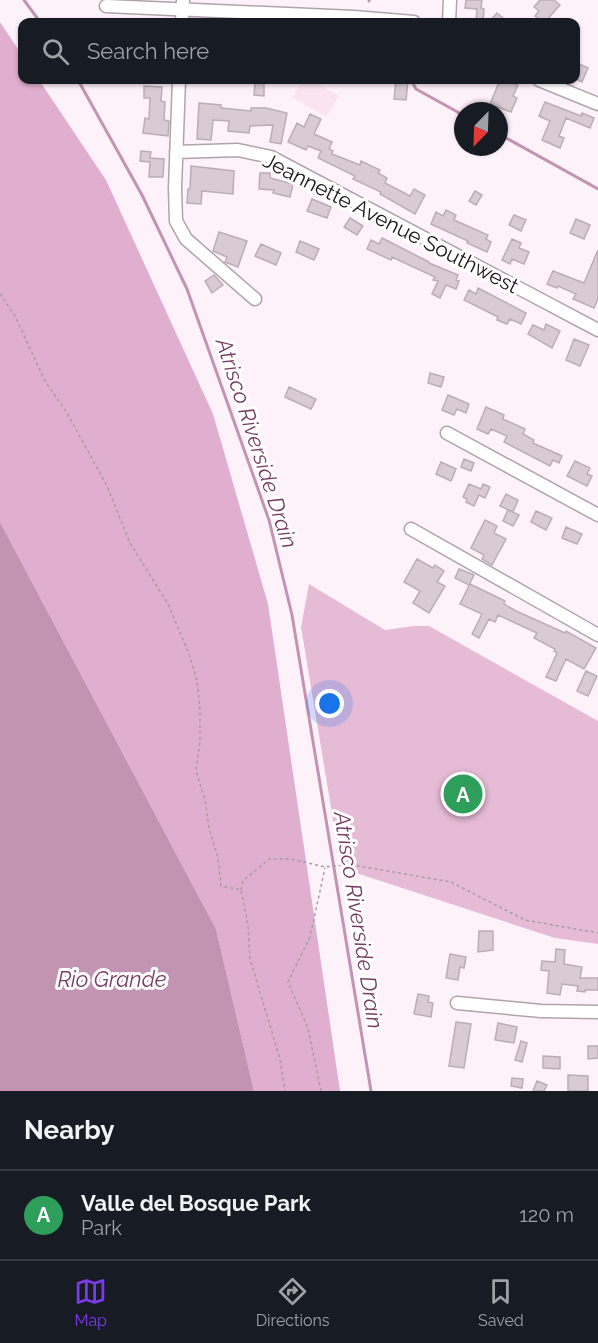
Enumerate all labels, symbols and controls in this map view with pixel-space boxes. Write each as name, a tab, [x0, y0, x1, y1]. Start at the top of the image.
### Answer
search box	[18, 18, 580, 84]
icon: search	[39, 35, 72, 68]
text: Search here	[87, 38, 209, 64]
north arrow	[454, 102, 508, 156]
street label: Jeannette Avenue Southwest	[259, 148, 523, 298]
water label: Atrisco Riverside Drain	[210, 334, 303, 551]
your location	[315, 689, 344, 718]
pin: A	[444, 772, 482, 816]
water label: Atrisco Riverside Drain	[329, 809, 389, 1030]
water label: Rio Grande	[57, 966, 167, 992]
text: Nearby	[24, 1115, 114, 1145]
text: Valle del Bosque Park	[81, 1190, 311, 1216]
text: A	[37, 1203, 50, 1227]
text: 120 m	[519, 1203, 574, 1227]
text: Park	[81, 1216, 122, 1240]
tab: Map	[74, 1275, 107, 1330]
tab: Directions	[256, 1275, 330, 1330]
tab: Saved	[478, 1275, 524, 1330]

